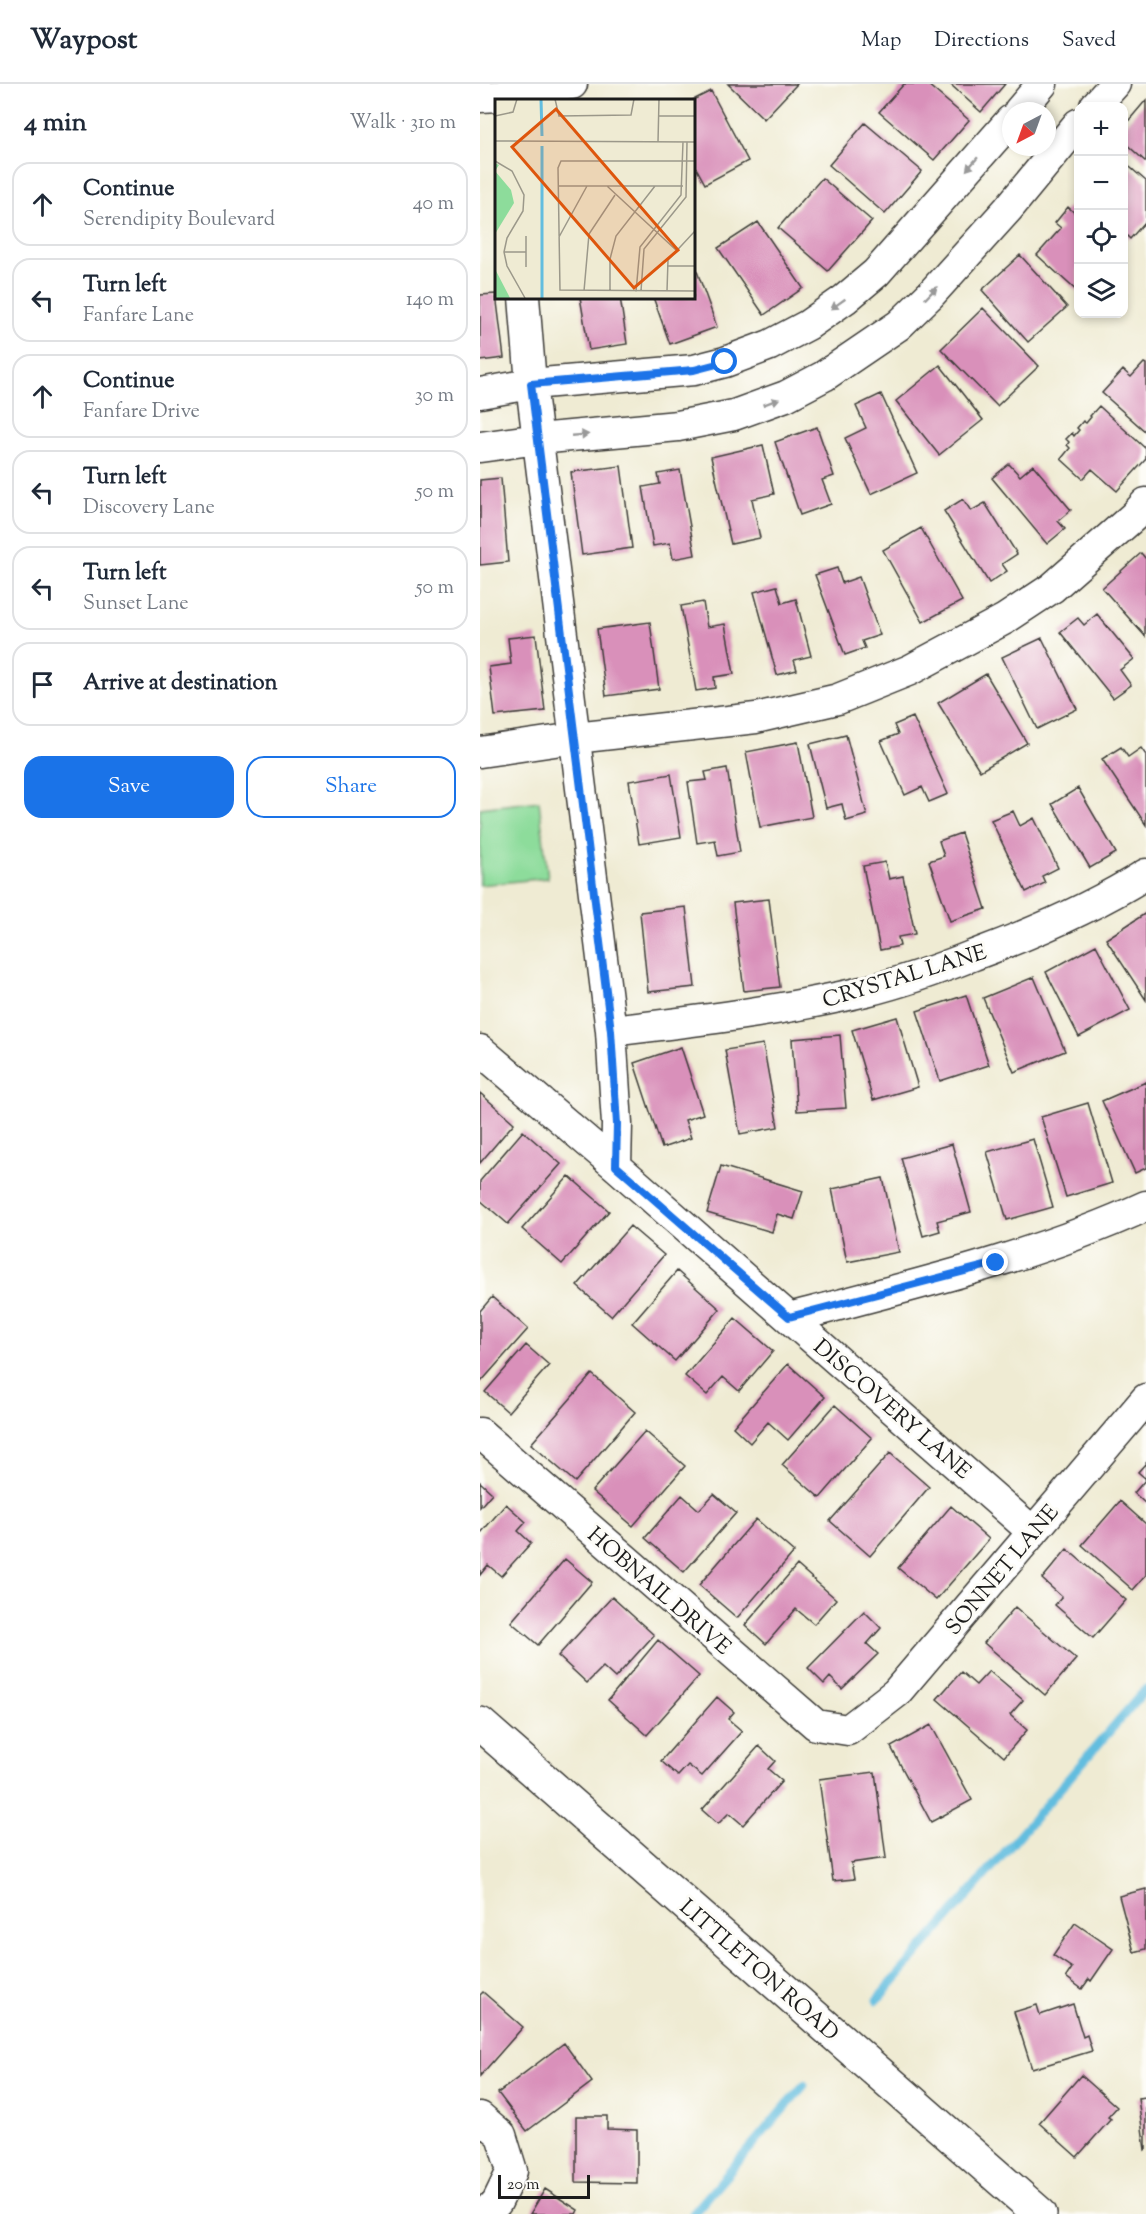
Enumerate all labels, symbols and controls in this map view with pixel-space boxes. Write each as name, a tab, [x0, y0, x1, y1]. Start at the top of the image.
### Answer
text: Waypost	[30, 21, 137, 61]
text: Map	[861, 26, 901, 56]
text: Directions	[934, 26, 1029, 56]
text: Saved	[1062, 26, 1116, 56]
inset map	[495, 99, 694, 298]
north arrow	[1002, 102, 1056, 156]
map controls	[1074, 102, 1128, 318]
button: +	[1074, 102, 1128, 156]
text: 4 min	[24, 105, 87, 142]
text: Walk · 310 m	[349, 109, 456, 138]
one-way arrow	[966, 156, 979, 171]
button: −	[1074, 156, 1128, 210]
text: Continue	[83, 174, 174, 206]
icon: ahead	[26, 188, 59, 221]
text: 40 m	[413, 190, 454, 219]
text: Serendipity Boulevard	[83, 206, 275, 235]
button: locate	[1074, 210, 1128, 264]
button: layers	[1074, 264, 1128, 318]
text: Turn left	[83, 270, 166, 302]
icon: left	[26, 284, 59, 317]
text: 140 m	[406, 286, 454, 315]
one-way arrow	[924, 286, 938, 301]
one-way arrow	[830, 298, 846, 309]
text: Fanfare Lane	[83, 302, 194, 331]
route start	[711, 348, 737, 374]
text: Continue	[83, 366, 174, 398]
icon: ahead	[26, 380, 59, 413]
text: 30 m	[415, 382, 454, 411]
one-way arrow	[762, 396, 780, 406]
text: Fanfare Drive	[83, 398, 200, 427]
one-way arrow	[570, 430, 589, 440]
text: Turn left	[83, 462, 166, 494]
icon: left	[26, 476, 59, 509]
text: 50 m	[416, 478, 454, 507]
text: Discovery Lane	[83, 494, 215, 523]
text: Turn left	[83, 558, 166, 590]
icon: left	[26, 572, 59, 605]
text: 50 m	[416, 574, 454, 603]
text: Sunset Lane	[83, 590, 189, 619]
icon: arrive	[26, 668, 59, 701]
text: Arrive at destination	[83, 668, 278, 700]
button: Save	[24, 756, 234, 818]
button: Share	[246, 756, 456, 818]
street label: CRYSTAL LANE	[819, 938, 991, 1018]
route end	[982, 1249, 1008, 1275]
street label: DISCOVERY LANE	[805, 1333, 977, 1488]
street label: SONNET LANE	[939, 1499, 1068, 1643]
street label: HOBNAIL DRIVE	[579, 1521, 737, 1664]
street label: LITTLETON ROAD	[671, 1893, 845, 2050]
scale bar	[498, 2172, 590, 2200]
text: 20 m	[507, 2174, 540, 2197]

